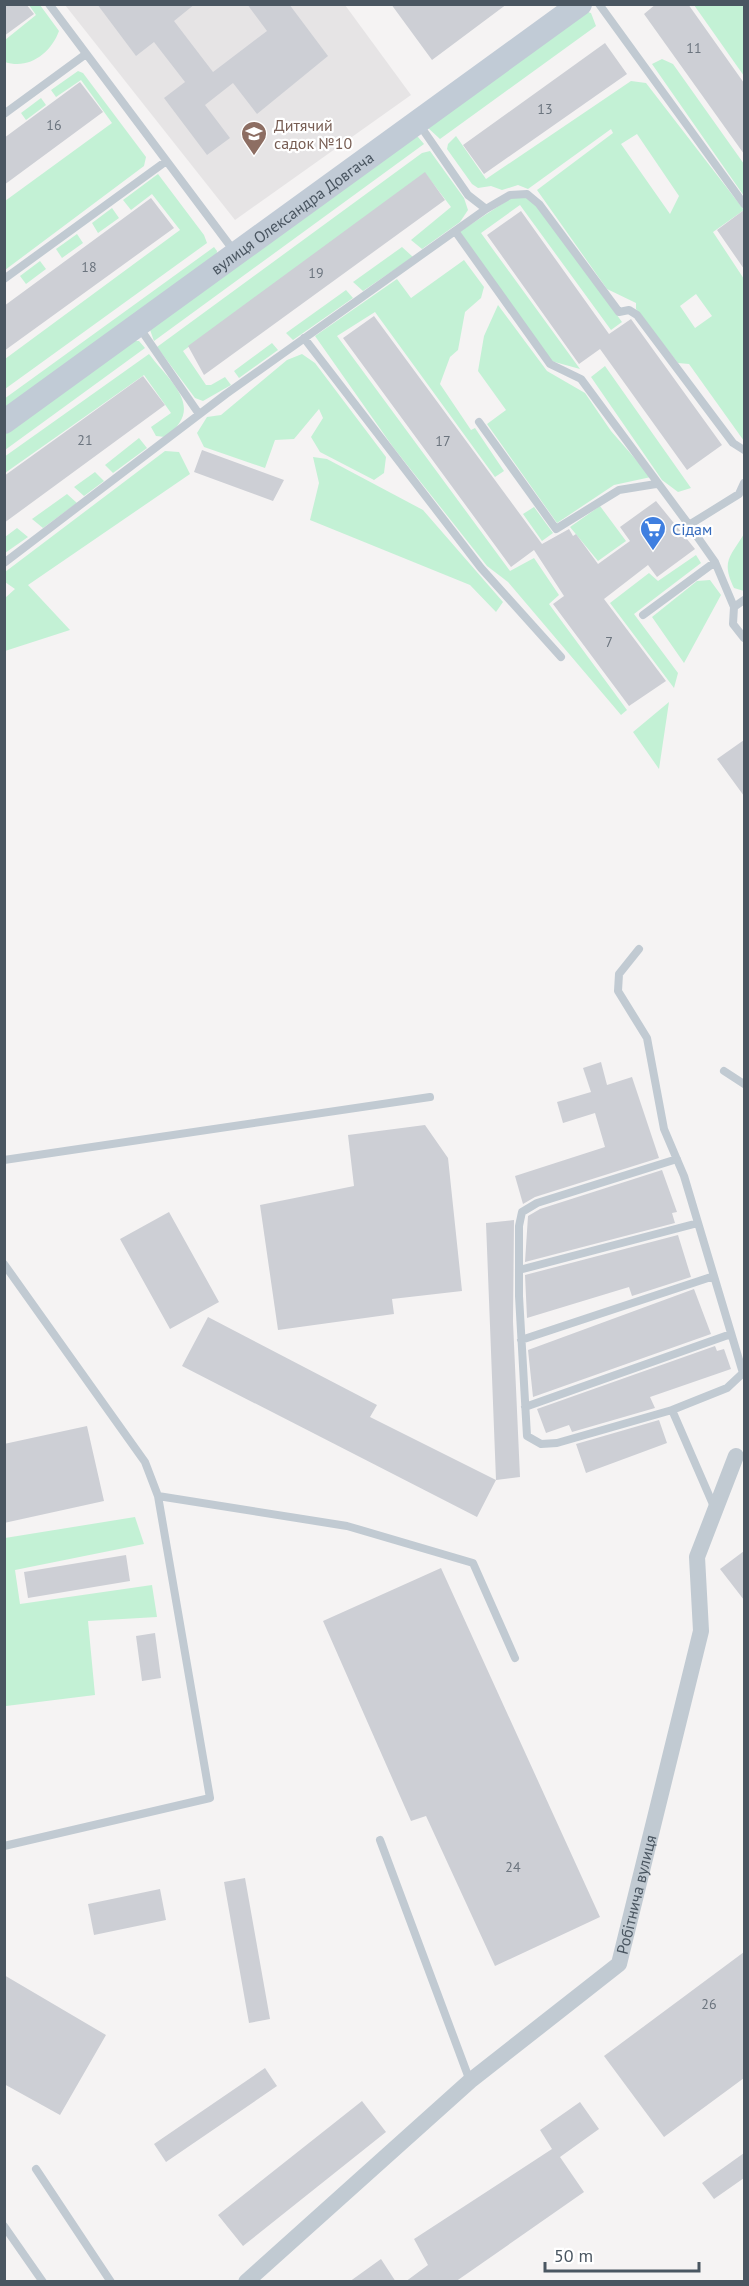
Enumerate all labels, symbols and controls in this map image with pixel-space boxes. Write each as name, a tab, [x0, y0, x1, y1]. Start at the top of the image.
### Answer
house number: 11	[686, 39, 702, 57]
house number: 13	[537, 100, 553, 118]
place label: Дитячий садок №10	[274, 115, 352, 153]
house number: 16	[46, 116, 62, 134]
school or university icon: Дитячий садок №10	[239, 119, 269, 157]
street label: вулиця Олександра Довгача	[207, 147, 377, 279]
house number: 18	[81, 258, 97, 276]
house number: 19	[308, 264, 324, 282]
house number: 21	[77, 431, 93, 449]
house number: 17	[435, 432, 451, 450]
supermarket icon: Сідам	[638, 514, 668, 552]
place label: Сідам	[672, 519, 712, 539]
house number: 7	[605, 633, 613, 651]
street label: Робітнича вулиця	[612, 1833, 660, 1956]
house number: 24	[505, 1858, 521, 1876]
house number: 26	[701, 1995, 717, 2013]
scale bar	[545, 2235, 700, 2273]
text: 50 m	[554, 2244, 593, 2267]

